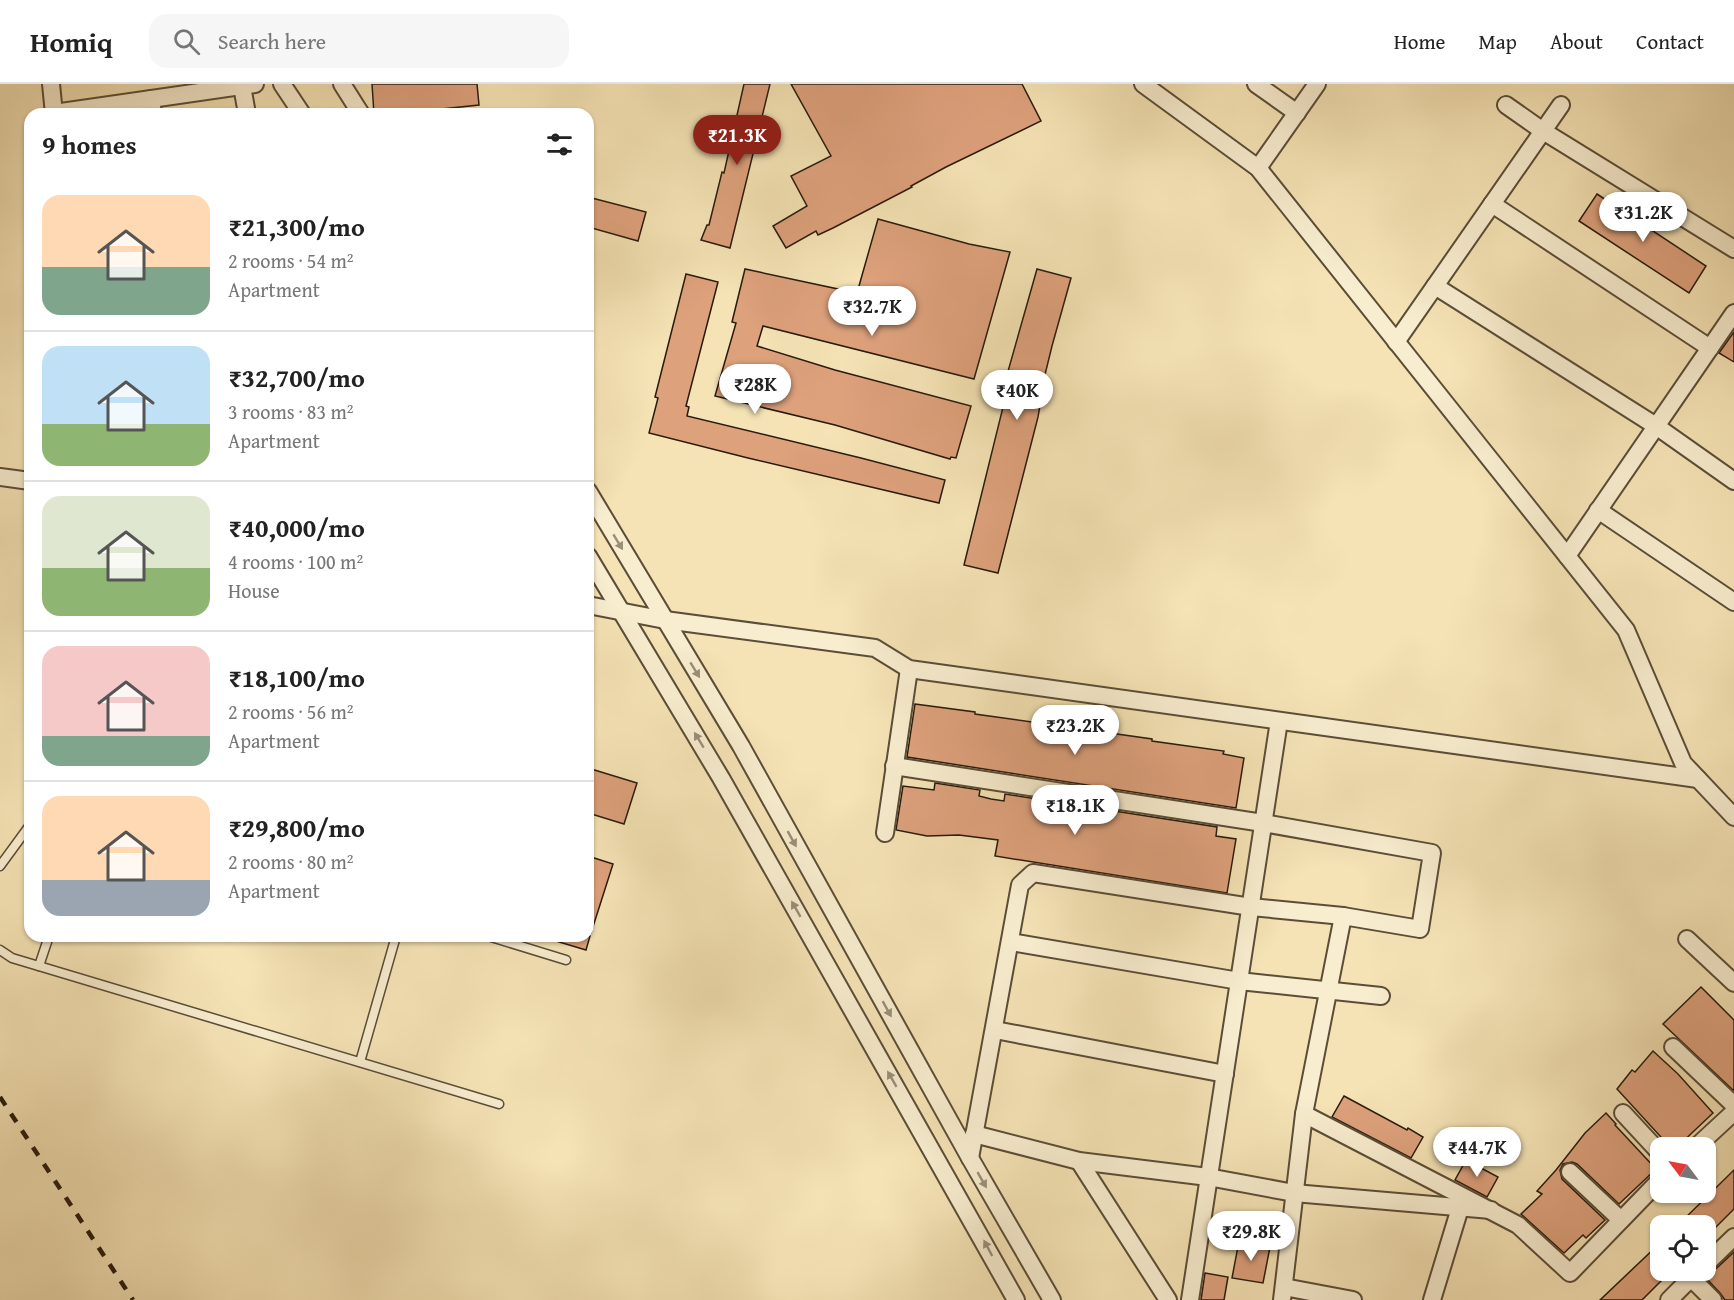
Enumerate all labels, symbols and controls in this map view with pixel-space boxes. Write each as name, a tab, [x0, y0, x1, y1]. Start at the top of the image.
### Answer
search box	[149, 14, 569, 68]
text: Homiq	[30, 21, 113, 62]
icon: search	[170, 25, 203, 58]
text: Search here	[218, 25, 326, 57]
text: Home	[1394, 26, 1445, 57]
text: Map	[1478, 26, 1517, 57]
text: About	[1550, 26, 1603, 57]
text: Contact	[1636, 26, 1704, 57]
pin: ₹21.3K	[688, 115, 786, 166]
text: ₹21.3K	[707, 120, 767, 149]
text: 9 homes	[42, 125, 137, 164]
icon: filters	[543, 128, 576, 161]
pin: ₹31.2K	[1594, 192, 1692, 243]
text: ₹31.2K	[1613, 197, 1673, 226]
text: ₹21,300/mo	[228, 207, 365, 246]
icon: home	[90, 219, 162, 291]
text: 2 rooms · 54 m²	[228, 246, 354, 275]
text: Apartment	[228, 275, 320, 304]
pin: ₹32.7K	[823, 286, 921, 337]
text: ₹32.7K	[842, 291, 902, 320]
text: ₹32,700/mo	[228, 358, 365, 397]
pin: ₹28K	[719, 364, 791, 415]
text: ₹28K	[733, 369, 777, 398]
icon: home	[90, 370, 162, 442]
pin: ₹40K	[981, 370, 1053, 421]
text: ₹40K	[995, 375, 1039, 404]
text: 3 rooms · 83 m²	[228, 397, 354, 426]
text: Apartment	[228, 426, 320, 455]
text: ₹40,000/mo	[228, 508, 365, 547]
icon: home	[90, 520, 162, 592]
one-way arrow	[613, 534, 623, 551]
text: 4 rooms · 100 m²	[228, 547, 363, 576]
text: House	[228, 576, 280, 605]
text: ₹18,100/mo	[228, 658, 365, 697]
one-way arrow	[690, 662, 700, 679]
icon: home	[90, 670, 162, 742]
text: 2 rooms · 56 m²	[228, 697, 354, 726]
pin: ₹23.2K	[1026, 705, 1124, 756]
text: ₹23.2K	[1045, 710, 1105, 739]
text: Apartment	[228, 726, 320, 755]
one-way arrow	[694, 731, 704, 748]
pin: ₹18.1K	[1026, 785, 1124, 836]
text: ₹18.1K	[1045, 790, 1105, 819]
text: ₹29,800/mo	[228, 808, 365, 847]
icon: home	[90, 820, 162, 892]
one-way arrow	[787, 831, 797, 848]
text: 2 rooms · 80 m²	[228, 847, 354, 876]
text: Apartment	[228, 876, 320, 905]
one-way arrow	[791, 900, 801, 917]
one-way arrow	[882, 1001, 893, 1017]
one-way arrow	[887, 1070, 897, 1087]
pin: ₹44.7K	[1428, 1127, 1526, 1178]
text: ₹44.7K	[1447, 1132, 1507, 1161]
north arrow	[1650, 1137, 1716, 1203]
map controls	[1650, 1137, 1716, 1281]
one-way arrow	[977, 1172, 987, 1189]
pin: ₹29.8K	[1202, 1211, 1300, 1262]
button: locate	[1650, 1215, 1716, 1281]
text: ₹29.8K	[1221, 1216, 1281, 1245]
one-way arrow	[983, 1240, 993, 1257]

